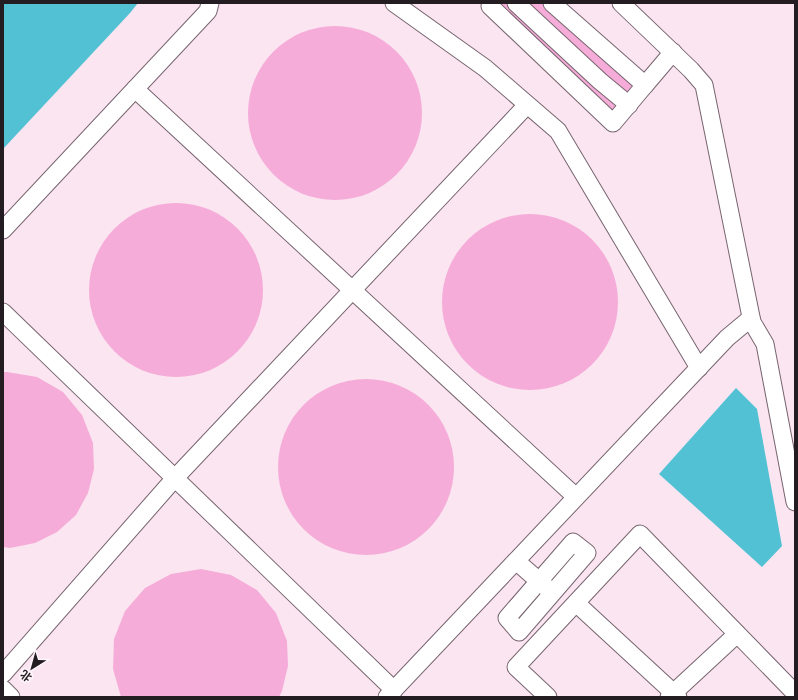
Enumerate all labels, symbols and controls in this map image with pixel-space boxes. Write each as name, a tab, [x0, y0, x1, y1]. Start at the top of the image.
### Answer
north arrow	[12, 648, 52, 688]
text: 北	[18, 667, 35, 684]

